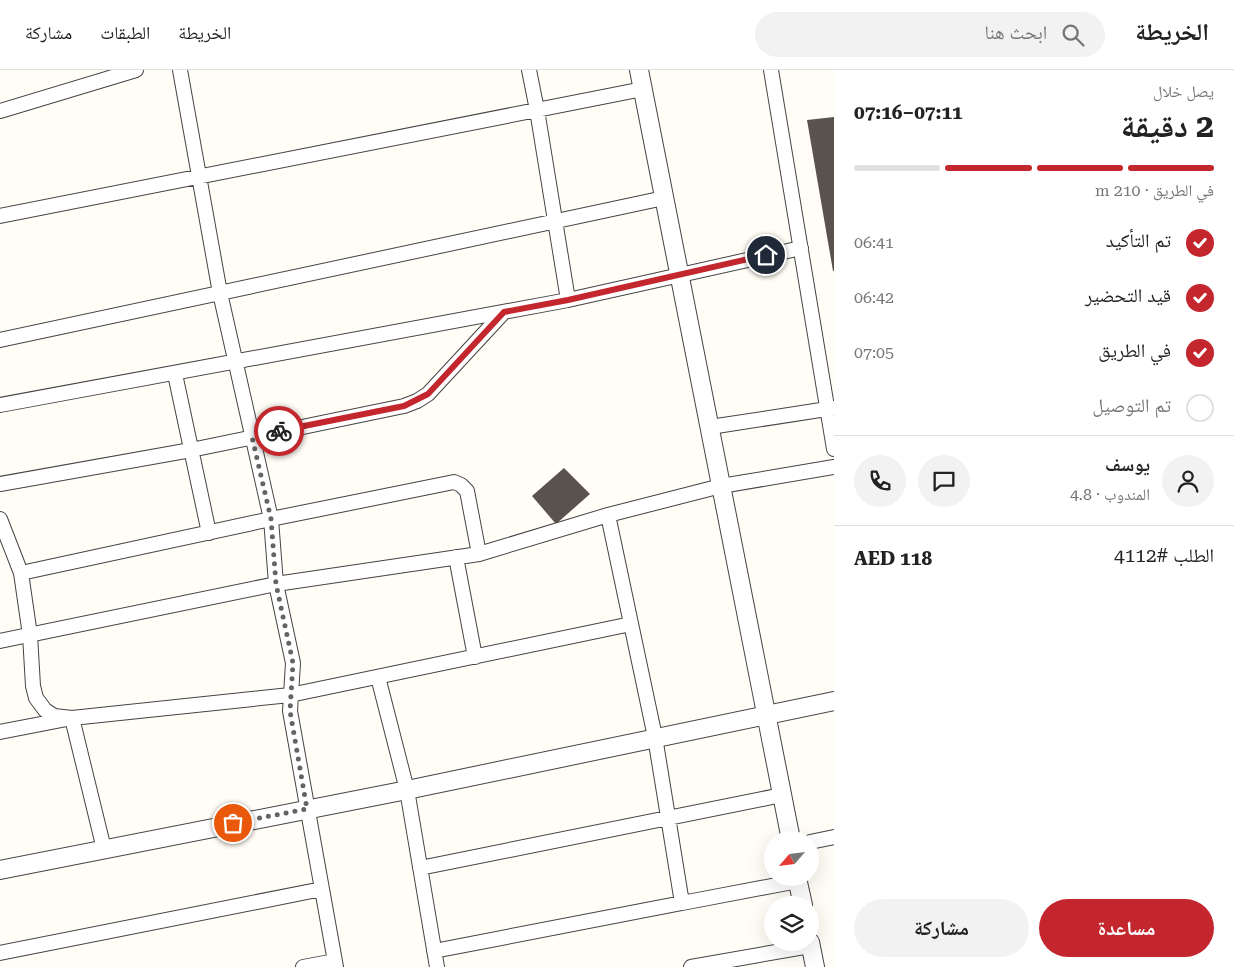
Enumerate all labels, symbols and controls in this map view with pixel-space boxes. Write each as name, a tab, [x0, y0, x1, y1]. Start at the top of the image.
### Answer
search box	[755, 12, 1105, 57]
text: الخريطة	[1135, 18, 1209, 46]
text: ابحث هنا	[985, 21, 1047, 44]
icon: search	[1059, 21, 1087, 49]
text: مشاركة	[25, 22, 72, 43]
text: الطبقات	[100, 22, 150, 43]
text: الخريطة	[178, 22, 231, 43]
text: يصل خلال	[1153, 82, 1214, 101]
text: 07:11–07:16	[854, 101, 963, 124]
text: 2 دقيقة	[1121, 107, 1214, 145]
text: في الطريق · 210 m	[1095, 181, 1214, 200]
text: تم التأكيد	[1106, 229, 1171, 252]
icon: check	[1186, 229, 1214, 257]
text: 06:41	[854, 233, 894, 252]
pin	[745, 234, 787, 276]
icon: home	[752, 241, 780, 269]
text: قيد التحضير	[1085, 284, 1171, 307]
icon: check	[1186, 284, 1214, 312]
text: 06:42	[854, 288, 894, 307]
text: في الطريق	[1098, 339, 1171, 362]
icon: check	[1186, 339, 1214, 367]
text: 07:05	[854, 343, 894, 362]
text: تم التوصيل	[1092, 394, 1171, 417]
courier	[254, 406, 304, 456]
icon: bike	[265, 417, 293, 445]
text: يوسف	[1105, 453, 1150, 476]
button: phone	[854, 455, 906, 507]
button: chat	[918, 455, 970, 507]
button: person	[1162, 455, 1214, 507]
text: المندوب · 4.8	[1070, 485, 1150, 504]
text: الطلب #4112	[1114, 544, 1214, 567]
text: AED 118	[854, 547, 932, 570]
pin	[212, 802, 254, 844]
icon: bag	[219, 809, 247, 837]
north arrow	[764, 831, 819, 886]
map controls	[764, 831, 819, 951]
button: layers	[764, 896, 819, 951]
button: مشاركة	[854, 899, 1029, 957]
button: مساعدة	[1039, 899, 1214, 957]

